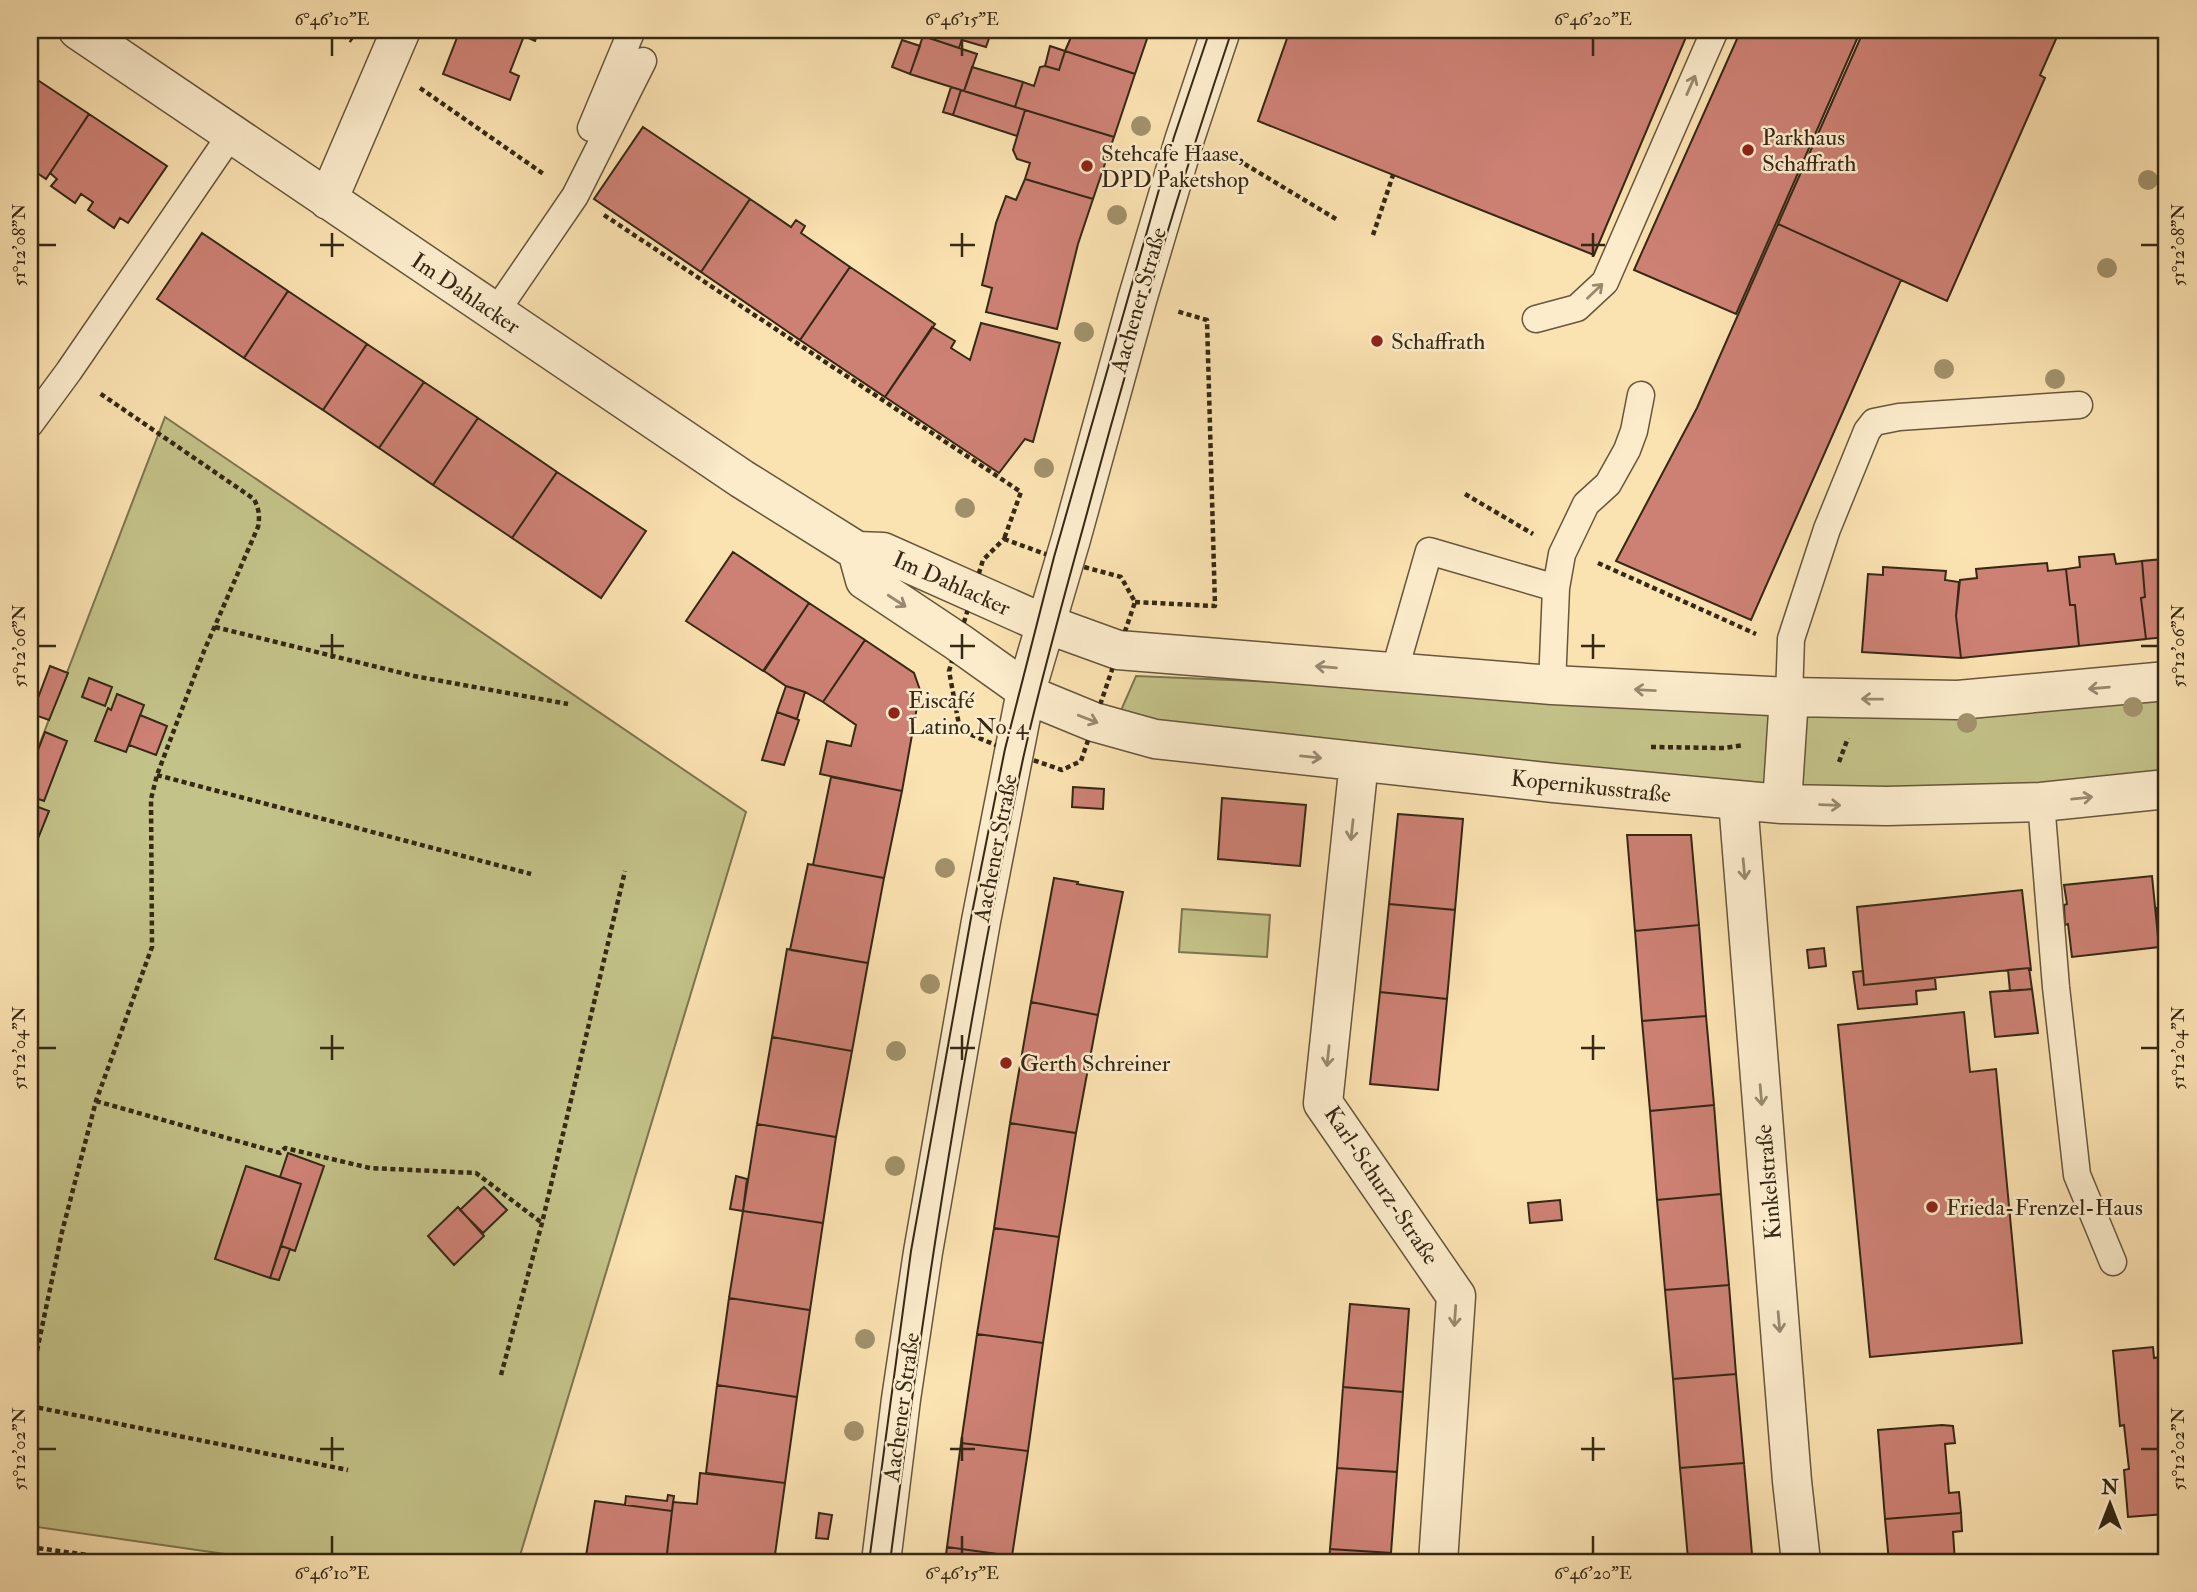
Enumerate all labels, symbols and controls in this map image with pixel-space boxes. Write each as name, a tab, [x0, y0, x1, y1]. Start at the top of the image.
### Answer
text: 6°46'10"E	[294, 8, 370, 31]
text: 6°46'15"E	[925, 8, 999, 31]
text: 6°46'20"E	[1554, 8, 1632, 31]
one-way arrow	[1685, 75, 1698, 96]
place label: Parkhaus Schaffrath	[1762, 123, 1856, 178]
place label: Stehcafe Haase, DPD Paketshop	[1101, 139, 1249, 195]
marker: Parkhaus Schaffrath	[1740, 142, 1756, 158]
marker: Stehcafe Haase, DPD Paketshop	[1079, 158, 1095, 174]
text: 51°12'08"N	[8, 204, 31, 286]
text: 51°12'08"N	[2167, 204, 2190, 286]
street label: Aachener Straße	[1104, 224, 1173, 377]
street label: Im Dahlacker	[406, 246, 526, 341]
one-way arrow	[1587, 282, 1604, 299]
place label: Schaffrath	[1391, 327, 1485, 356]
marker: Schaffrath	[1369, 333, 1385, 349]
street label: Im Dahlacker	[888, 545, 1015, 622]
one-way arrow	[887, 594, 906, 609]
text: 51°12'06"N	[8, 604, 31, 688]
text: 51°12'06"N	[2167, 604, 2190, 688]
one-way arrow	[1315, 660, 1337, 673]
one-way arrow	[2089, 682, 2111, 695]
one-way arrow	[1634, 683, 1657, 696]
place label: Eiscafé Latino No. 4	[908, 686, 1030, 741]
one-way arrow	[1861, 692, 1884, 706]
marker: Eiscafé Latino No. 4	[886, 705, 902, 721]
one-way arrow	[1076, 714, 1098, 726]
one-way arrow	[1299, 751, 1322, 764]
street label: Kopernikusstraße	[1509, 764, 1673, 810]
street label: Aachener Straße	[967, 771, 1024, 926]
one-way arrow	[2070, 791, 2093, 804]
one-way arrow	[1819, 798, 1842, 812]
one-way arrow	[1345, 818, 1358, 841]
one-way arrow	[1737, 857, 1750, 880]
text: 51°12'04"N	[8, 1006, 31, 1090]
text: 51°12'04"N	[2167, 1006, 2190, 1090]
one-way arrow	[1321, 1045, 1334, 1067]
place label: Gerth Schreiner	[1020, 1049, 1171, 1078]
marker: Gerth Schreiner	[998, 1055, 1014, 1071]
one-way arrow	[1755, 1084, 1768, 1106]
street label: Karl-Schurz-Straße	[1318, 1100, 1446, 1270]
street label: Kinkelstraße	[1749, 1123, 1788, 1241]
place label: Frieda-Frenzel-Haus	[1946, 1193, 2143, 1222]
marker: Frieda-Frenzel-Haus	[1924, 1199, 1940, 1215]
one-way arrow	[1448, 1304, 1461, 1326]
one-way arrow	[1773, 1311, 1786, 1333]
street label: Aachener Straße	[877, 1330, 926, 1484]
text: 51°12'02"N	[8, 1407, 31, 1491]
text: 51°12'02"N	[2167, 1407, 2190, 1491]
north arrow	[2074, 1470, 2144, 1540]
text: N	[2100, 1476, 2119, 1500]
text: 6°46'10"E	[294, 1562, 370, 1585]
text: 6°46'15"E	[925, 1562, 999, 1585]
text: 6°46'20"E	[1554, 1562, 1632, 1585]

